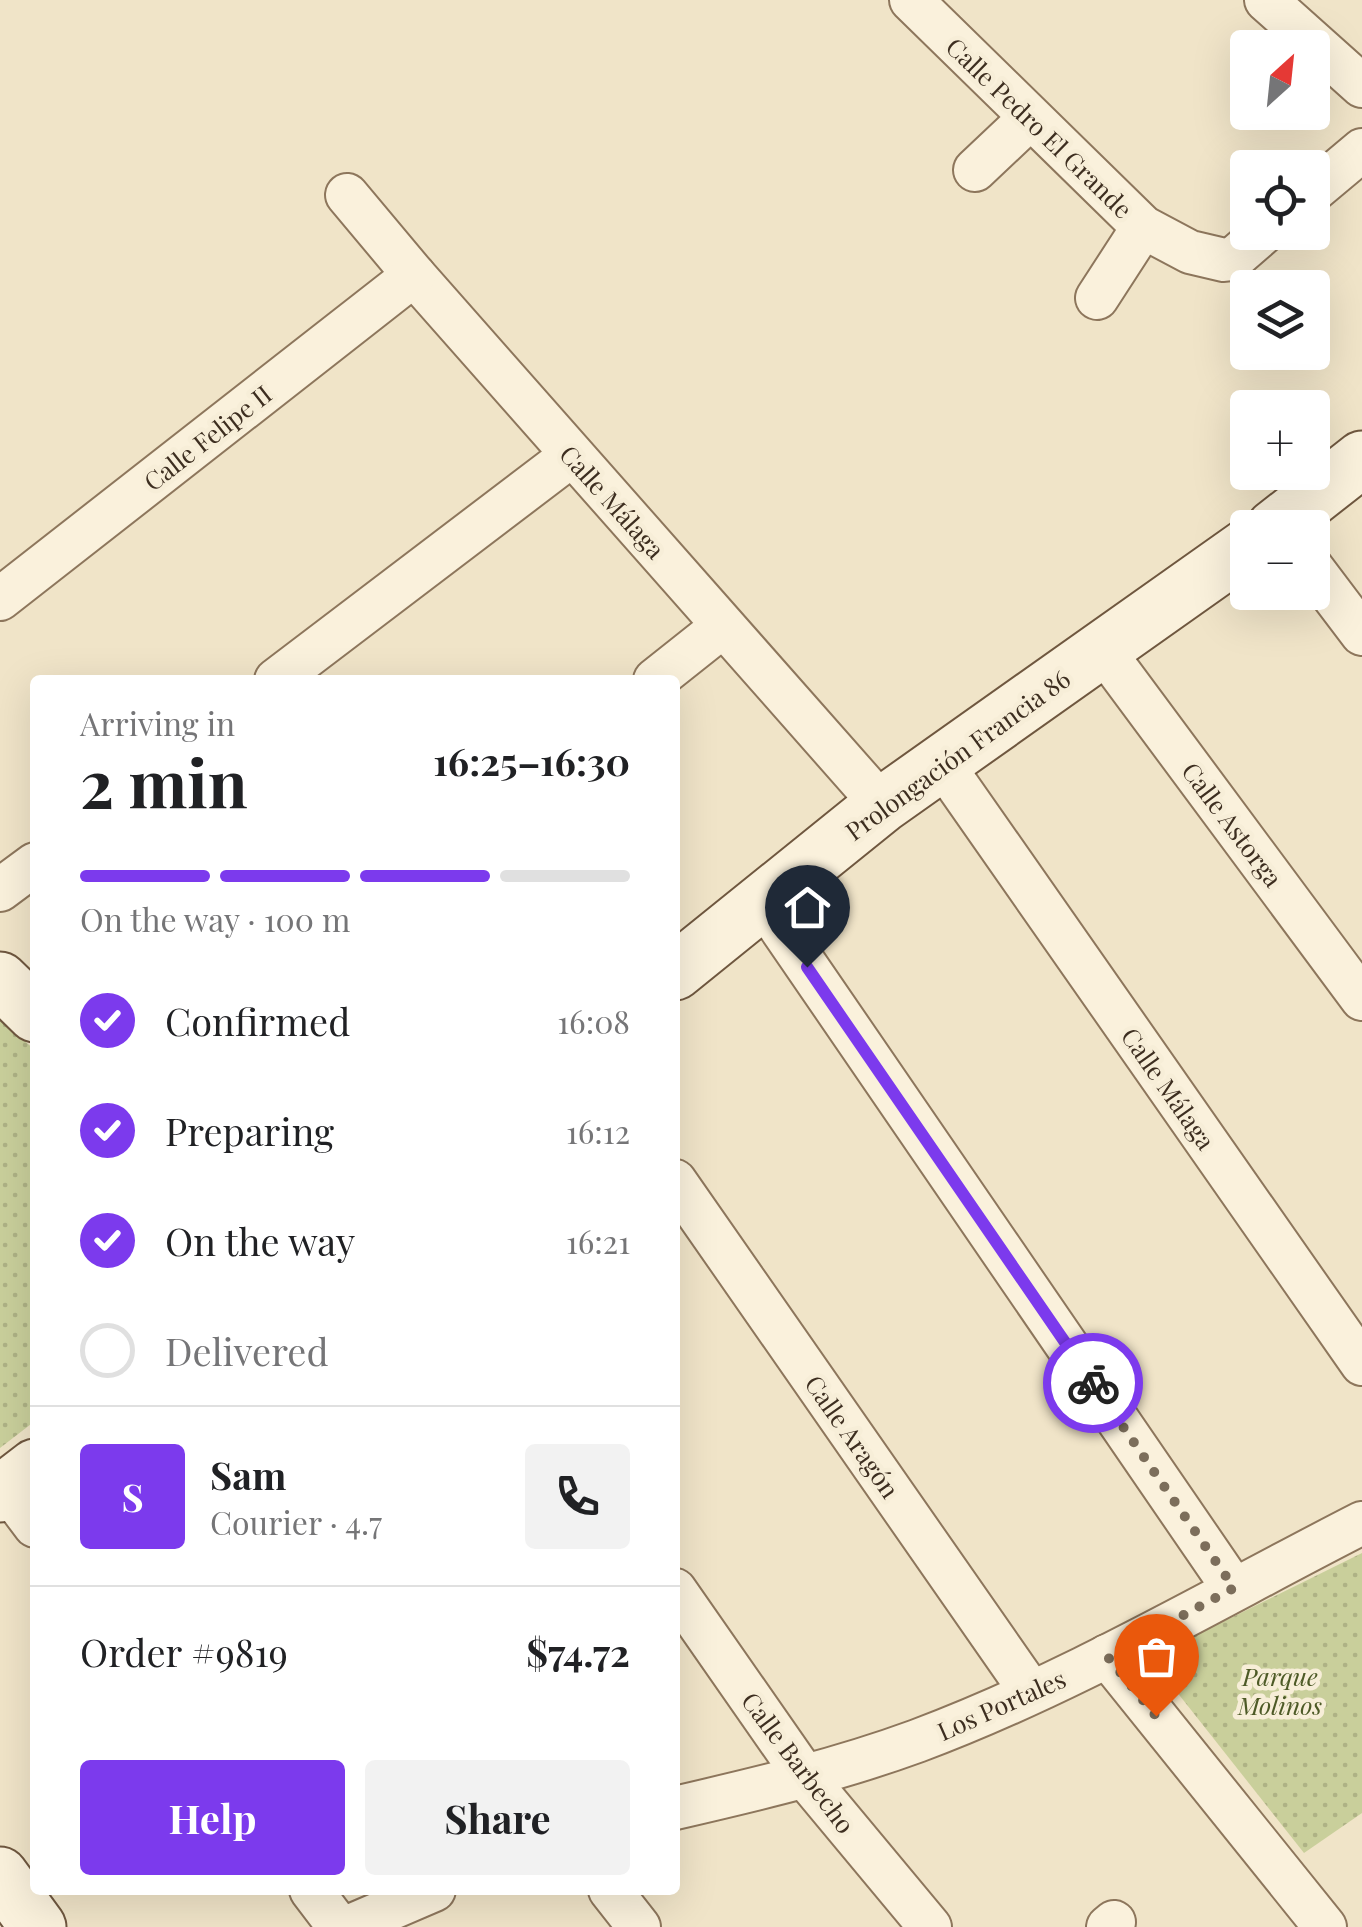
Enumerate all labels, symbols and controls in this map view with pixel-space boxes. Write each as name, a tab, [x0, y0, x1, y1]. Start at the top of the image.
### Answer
street label: Calle Pedro El Grande	[940, 30, 1140, 224]
north arrow	[1230, 30, 1330, 130]
map controls	[1230, 30, 1330, 610]
button: locate	[1230, 150, 1330, 250]
button: layers	[1230, 270, 1330, 370]
street label: Calle Felipe II	[136, 377, 278, 497]
button: +	[1230, 390, 1330, 490]
street label: Calle Málaga	[553, 437, 673, 565]
button: −	[1230, 510, 1330, 610]
street label: Prolongación Francia 86	[838, 661, 1076, 847]
text: Arriving in	[80, 701, 235, 744]
text: 16:25–16:30	[433, 735, 630, 786]
text: 2 min	[80, 738, 248, 824]
street label: Calle Astorga	[1175, 755, 1291, 893]
pin	[765, 865, 850, 968]
icon: home	[780, 880, 835, 935]
text: On the way · 100 m	[80, 897, 350, 940]
icon: check	[80, 993, 135, 1048]
text: Confirmed	[165, 995, 350, 1046]
text: 16:08	[557, 999, 630, 1042]
street label: Calle Málaga	[1115, 1021, 1223, 1156]
icon: check	[80, 1103, 135, 1158]
text: Preparing	[165, 1105, 334, 1156]
text: 16:12	[566, 1109, 630, 1152]
icon: check	[80, 1213, 135, 1268]
text: On the way	[165, 1215, 355, 1266]
text: 16:21	[566, 1219, 630, 1262]
text: Delivered	[165, 1325, 329, 1376]
courier	[1043, 1333, 1143, 1433]
icon: bike	[1066, 1356, 1121, 1411]
street label: Calle Aragón	[799, 1368, 907, 1504]
button: phone	[525, 1444, 630, 1549]
text: Sam	[210, 1449, 286, 1500]
text: S	[121, 1471, 144, 1522]
text: Courier · 4.7	[210, 1500, 382, 1543]
pin	[1114, 1614, 1199, 1717]
text: Order #9819	[80, 1626, 288, 1677]
text: $74.72	[526, 1626, 630, 1677]
icon: bag	[1129, 1629, 1184, 1684]
park label: Parque Molinos	[1237, 1659, 1322, 1721]
street label: Los Portales	[932, 1661, 1070, 1747]
street label: Calle Barbecho	[735, 1685, 863, 1839]
button: Help	[80, 1760, 345, 1875]
button: Share	[365, 1760, 630, 1875]

